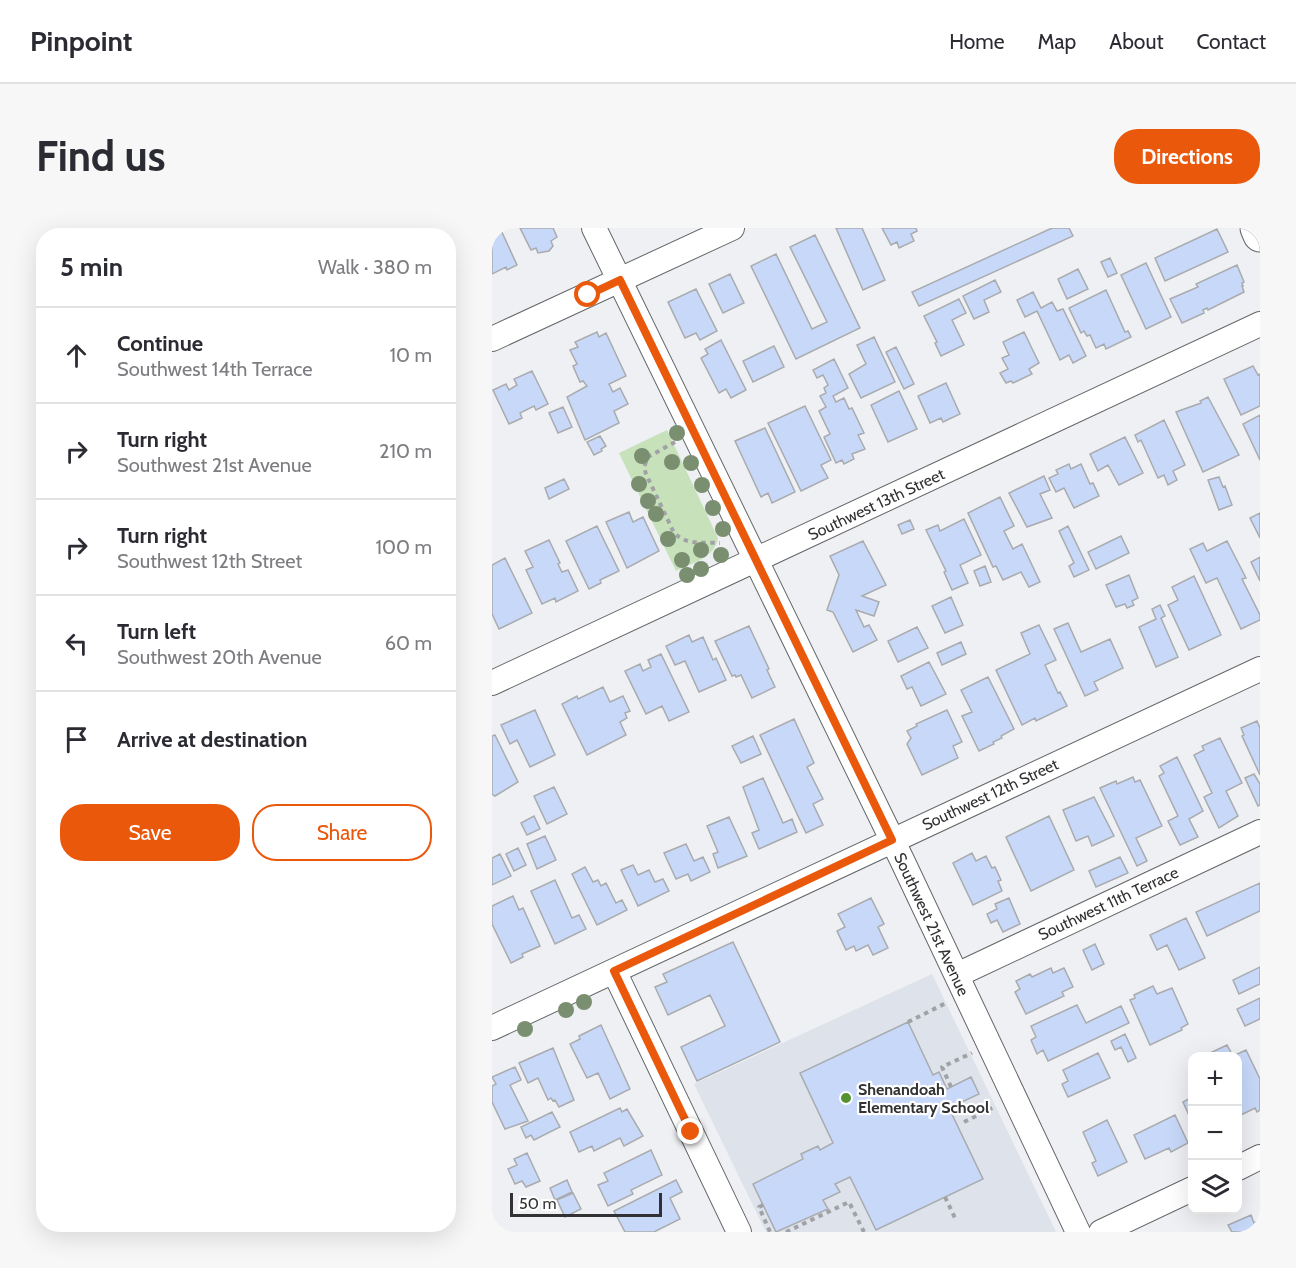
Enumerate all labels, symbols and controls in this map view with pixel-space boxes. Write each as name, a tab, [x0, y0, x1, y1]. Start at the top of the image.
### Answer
text: Pinpoint	[30, 24, 132, 58]
text: Home	[949, 29, 1005, 54]
text: Map	[1038, 29, 1076, 54]
text: About	[1109, 29, 1163, 54]
text: Contact	[1196, 29, 1266, 54]
button: Directions	[1114, 129, 1260, 184]
text: Find us	[36, 130, 165, 182]
text: 5 min	[60, 251, 123, 283]
text: Walk · 380 m	[318, 255, 432, 279]
route start	[574, 281, 600, 307]
text: Continue	[117, 330, 203, 357]
icon: ahead	[60, 339, 93, 372]
text: 10 m	[389, 343, 432, 367]
text: Southwest 14th Terrace	[117, 357, 313, 381]
text: Turn right	[117, 426, 207, 453]
icon: right	[60, 435, 93, 468]
text: 210 m	[379, 439, 432, 463]
text: Southwest 21st Avenue	[117, 453, 312, 477]
street label: Southwest 13th Street	[805, 464, 948, 544]
text: Turn right	[117, 522, 207, 549]
icon: right	[60, 531, 93, 564]
text: 100 m	[376, 535, 432, 559]
text: Southwest 12th Street	[117, 549, 302, 573]
text: Turn left	[117, 618, 196, 645]
icon: left	[60, 627, 93, 660]
text: 60 m	[385, 631, 432, 655]
text: Southwest 20th Avenue	[117, 645, 322, 669]
icon: arrive	[60, 723, 93, 756]
text: Arrive at destination	[117, 726, 307, 753]
street label: Southwest 12th Street	[919, 754, 1062, 834]
button: Save	[60, 804, 240, 861]
button: Share	[252, 804, 432, 861]
street label: Southwest 21st Avenue	[890, 850, 973, 999]
street label: Southwest 11th Terrace	[1035, 863, 1181, 944]
map controls	[1188, 1052, 1242, 1214]
button: +	[1188, 1052, 1242, 1106]
place label: Shenandoah Elementary School	[858, 1080, 989, 1117]
marker: Shenandoah Elementary School	[839, 1091, 853, 1105]
button: −	[1188, 1106, 1242, 1160]
route end	[677, 1118, 703, 1144]
button: layers	[1188, 1160, 1242, 1214]
scale bar	[510, 1190, 662, 1218]
text: 50 m	[519, 1194, 556, 1213]

